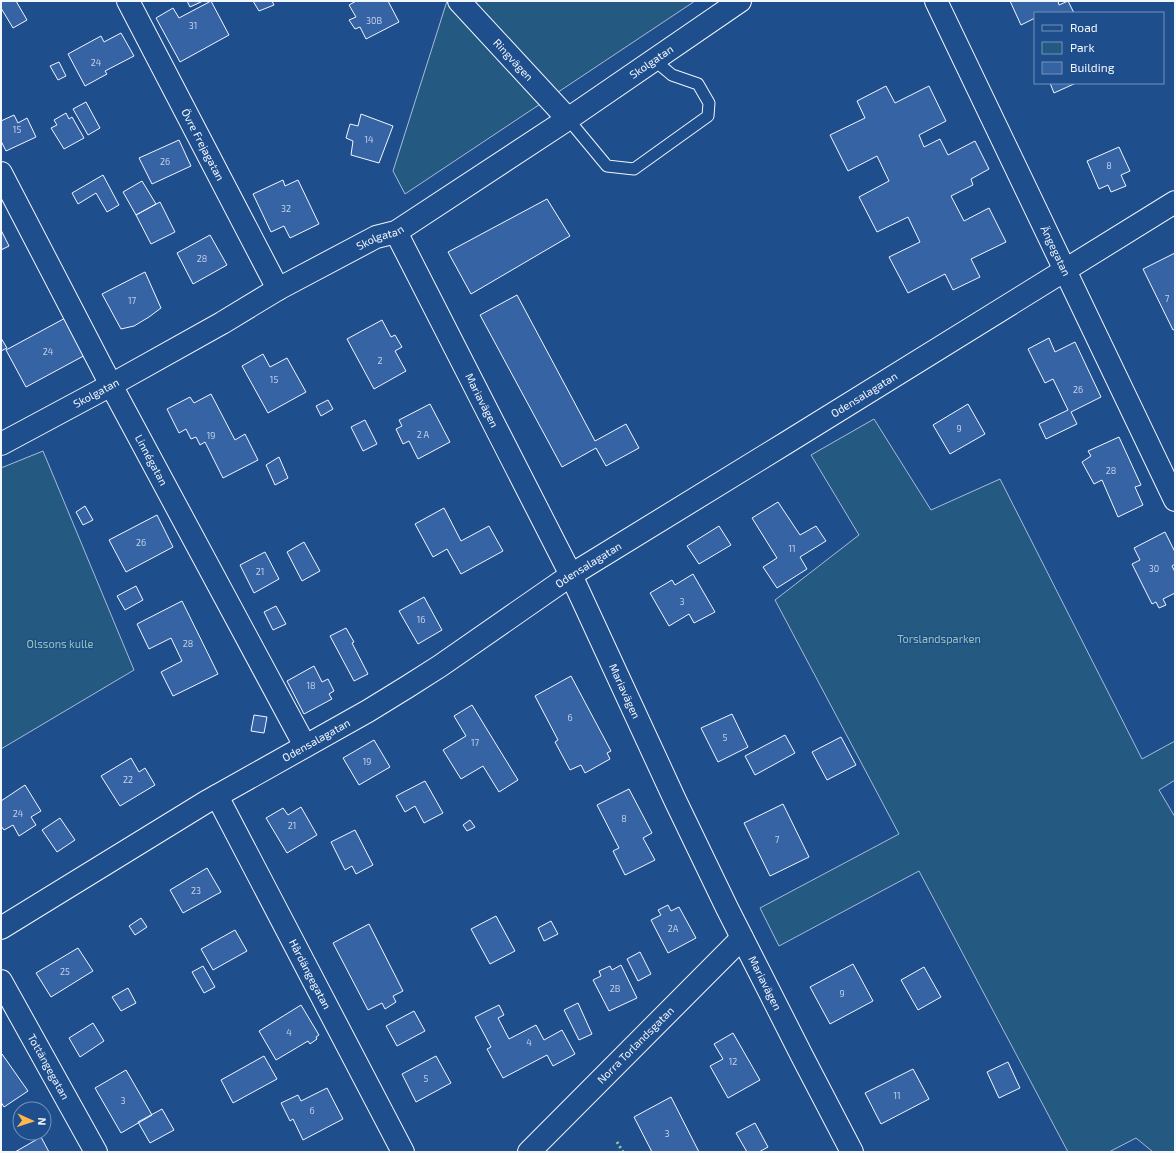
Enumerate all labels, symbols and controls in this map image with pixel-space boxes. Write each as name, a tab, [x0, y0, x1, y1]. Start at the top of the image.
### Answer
legend	[1034, 12, 1164, 84]
house number: 30B	[366, 15, 382, 26]
house number: 31	[189, 20, 197, 31]
text: Road	[1070, 20, 1098, 34]
street label: Ringvägen	[491, 36, 536, 83]
text: Park	[1070, 40, 1095, 54]
street label: Skolgatan	[627, 42, 675, 81]
house number: 24	[91, 57, 102, 68]
text: Building	[1070, 60, 1115, 74]
street label: Övre Frejagatan	[179, 106, 227, 183]
house number: 15	[13, 124, 21, 135]
house number: 14	[364, 134, 374, 145]
house number: 26	[160, 156, 170, 167]
house number: 8	[1106, 160, 1112, 171]
house number: 32	[281, 203, 291, 214]
street label: Skolgatan	[354, 222, 406, 252]
street label: Ängegatan	[1039, 223, 1074, 278]
house number: 28	[197, 253, 207, 264]
house number: 7	[1165, 293, 1170, 304]
house number: 17	[128, 295, 136, 306]
house number: 24	[43, 346, 54, 357]
house number: 2	[377, 355, 383, 366]
street label: Odensalagatan	[828, 369, 899, 420]
street label: Mariavägen	[463, 371, 502, 429]
house number: 15	[270, 374, 278, 385]
street label: Skolgatan	[71, 375, 121, 410]
house number: 26	[1073, 384, 1083, 395]
house number: 9	[956, 423, 962, 434]
house number: 2 A	[417, 429, 430, 440]
house number: 19	[207, 430, 215, 441]
street label: Linnégatan	[133, 432, 171, 487]
house number: 28	[1106, 465, 1116, 476]
house number: 26	[136, 537, 146, 548]
street label: Odensalagatan	[552, 539, 624, 590]
house number: 11	[788, 543, 796, 554]
house number: 30	[1149, 563, 1159, 574]
house number: 21	[256, 566, 264, 577]
house number: 3	[679, 596, 685, 607]
house number: 16	[417, 614, 425, 625]
park label: Torslandsparken	[897, 632, 981, 645]
park label: Olssons kulle	[27, 637, 93, 650]
house number: 28	[183, 638, 193, 649]
street label: Mariavägen	[607, 661, 643, 721]
house number: 18	[306, 680, 316, 691]
house number: 6	[567, 712, 573, 723]
street label: Odensalagatan	[280, 715, 352, 764]
house number: 5	[723, 732, 728, 743]
house number: 17	[471, 737, 479, 748]
house number: 19	[363, 756, 371, 767]
house number: 22	[123, 774, 133, 785]
house number: 24	[13, 808, 24, 819]
house number: 8	[621, 813, 627, 824]
house number: 21	[288, 820, 296, 831]
house number: 7	[775, 834, 780, 845]
house number: 23	[191, 885, 201, 896]
house number: 2A	[668, 923, 679, 934]
street label: Hårdängegatan	[287, 937, 334, 1011]
street label: Mariavägen	[746, 954, 785, 1012]
house number: 25	[60, 966, 70, 977]
house number: 2B	[610, 983, 621, 994]
house number: 9	[839, 988, 845, 999]
street label: Norra Torlandsgatan	[594, 1003, 676, 1086]
house number: 4	[286, 1027, 292, 1038]
street label: Tottängegatan	[26, 1031, 72, 1102]
house number: 4	[526, 1037, 532, 1048]
house number: 12	[729, 1056, 737, 1067]
house number: 5	[424, 1073, 429, 1084]
house number: 11	[893, 1090, 901, 1101]
house number: 3	[120, 1095, 126, 1106]
north arrow	[12, 1101, 52, 1141]
house number: 6	[309, 1105, 315, 1116]
text: N	[36, 1117, 49, 1126]
house number: 3	[664, 1128, 670, 1139]

